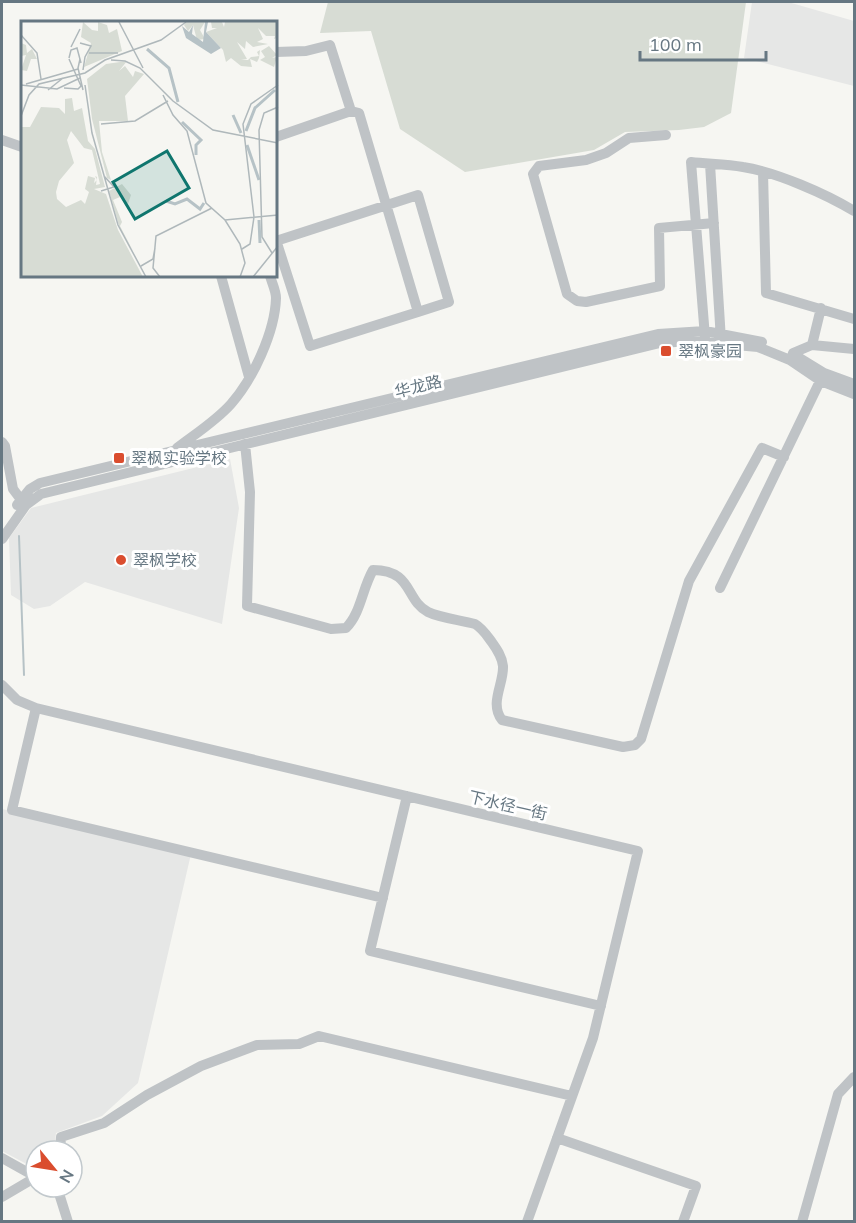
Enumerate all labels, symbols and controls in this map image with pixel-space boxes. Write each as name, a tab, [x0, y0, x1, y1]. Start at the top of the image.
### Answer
inset map	[21, 21, 278, 278]
scale bar	[640, 24, 766, 62]
text: 100 m	[649, 33, 702, 56]
place label: 翠枫豪园	[678, 341, 742, 361]
marker: 翠枫豪园	[659, 344, 673, 358]
street label: 华龙路	[392, 370, 444, 402]
place label: 翠枫实验学校	[131, 448, 227, 468]
marker: 翠枫实验学校	[112, 451, 126, 465]
place label: 翠枫学校	[133, 550, 197, 570]
marker: 翠枫学校	[114, 553, 128, 567]
street label: 下水径一街	[467, 786, 549, 824]
north arrow	[24, 1139, 84, 1199]
text: N	[55, 1166, 79, 1187]

